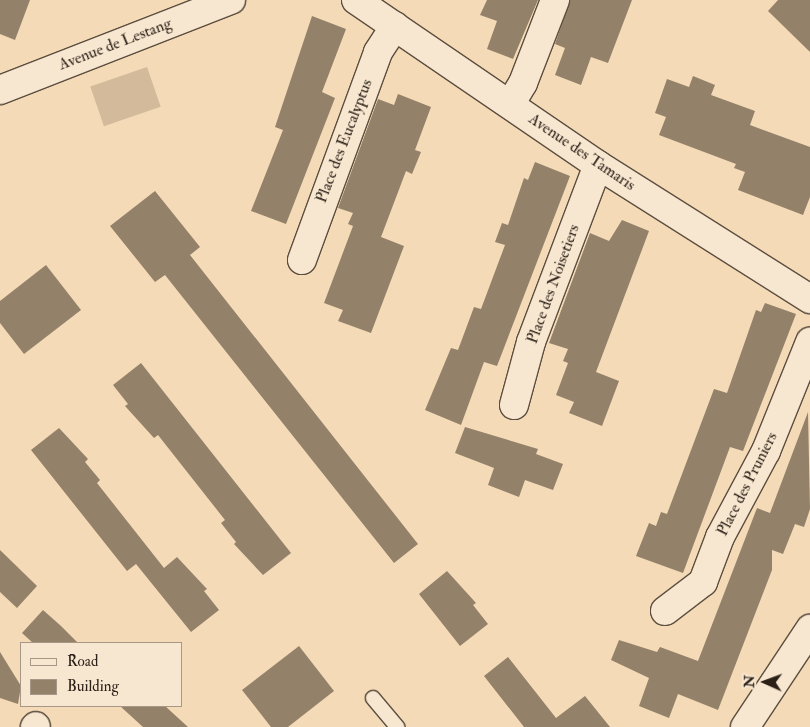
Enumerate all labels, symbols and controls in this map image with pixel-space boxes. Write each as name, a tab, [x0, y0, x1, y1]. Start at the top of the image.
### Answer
street label: Avenue de Lestang	[56, 14, 174, 74]
street label: Place des Eucalyptus	[312, 76, 376, 206]
street label: Avenue des Tamaris	[525, 109, 639, 195]
street label: Place des Noisetiers	[523, 222, 583, 346]
street label: Place des Pruniers	[713, 429, 781, 539]
legend	[20, 642, 182, 707]
text: Road	[67, 652, 98, 671]
north arrow	[740, 657, 790, 707]
text: N	[741, 675, 758, 688]
text: Building	[67, 677, 119, 696]

